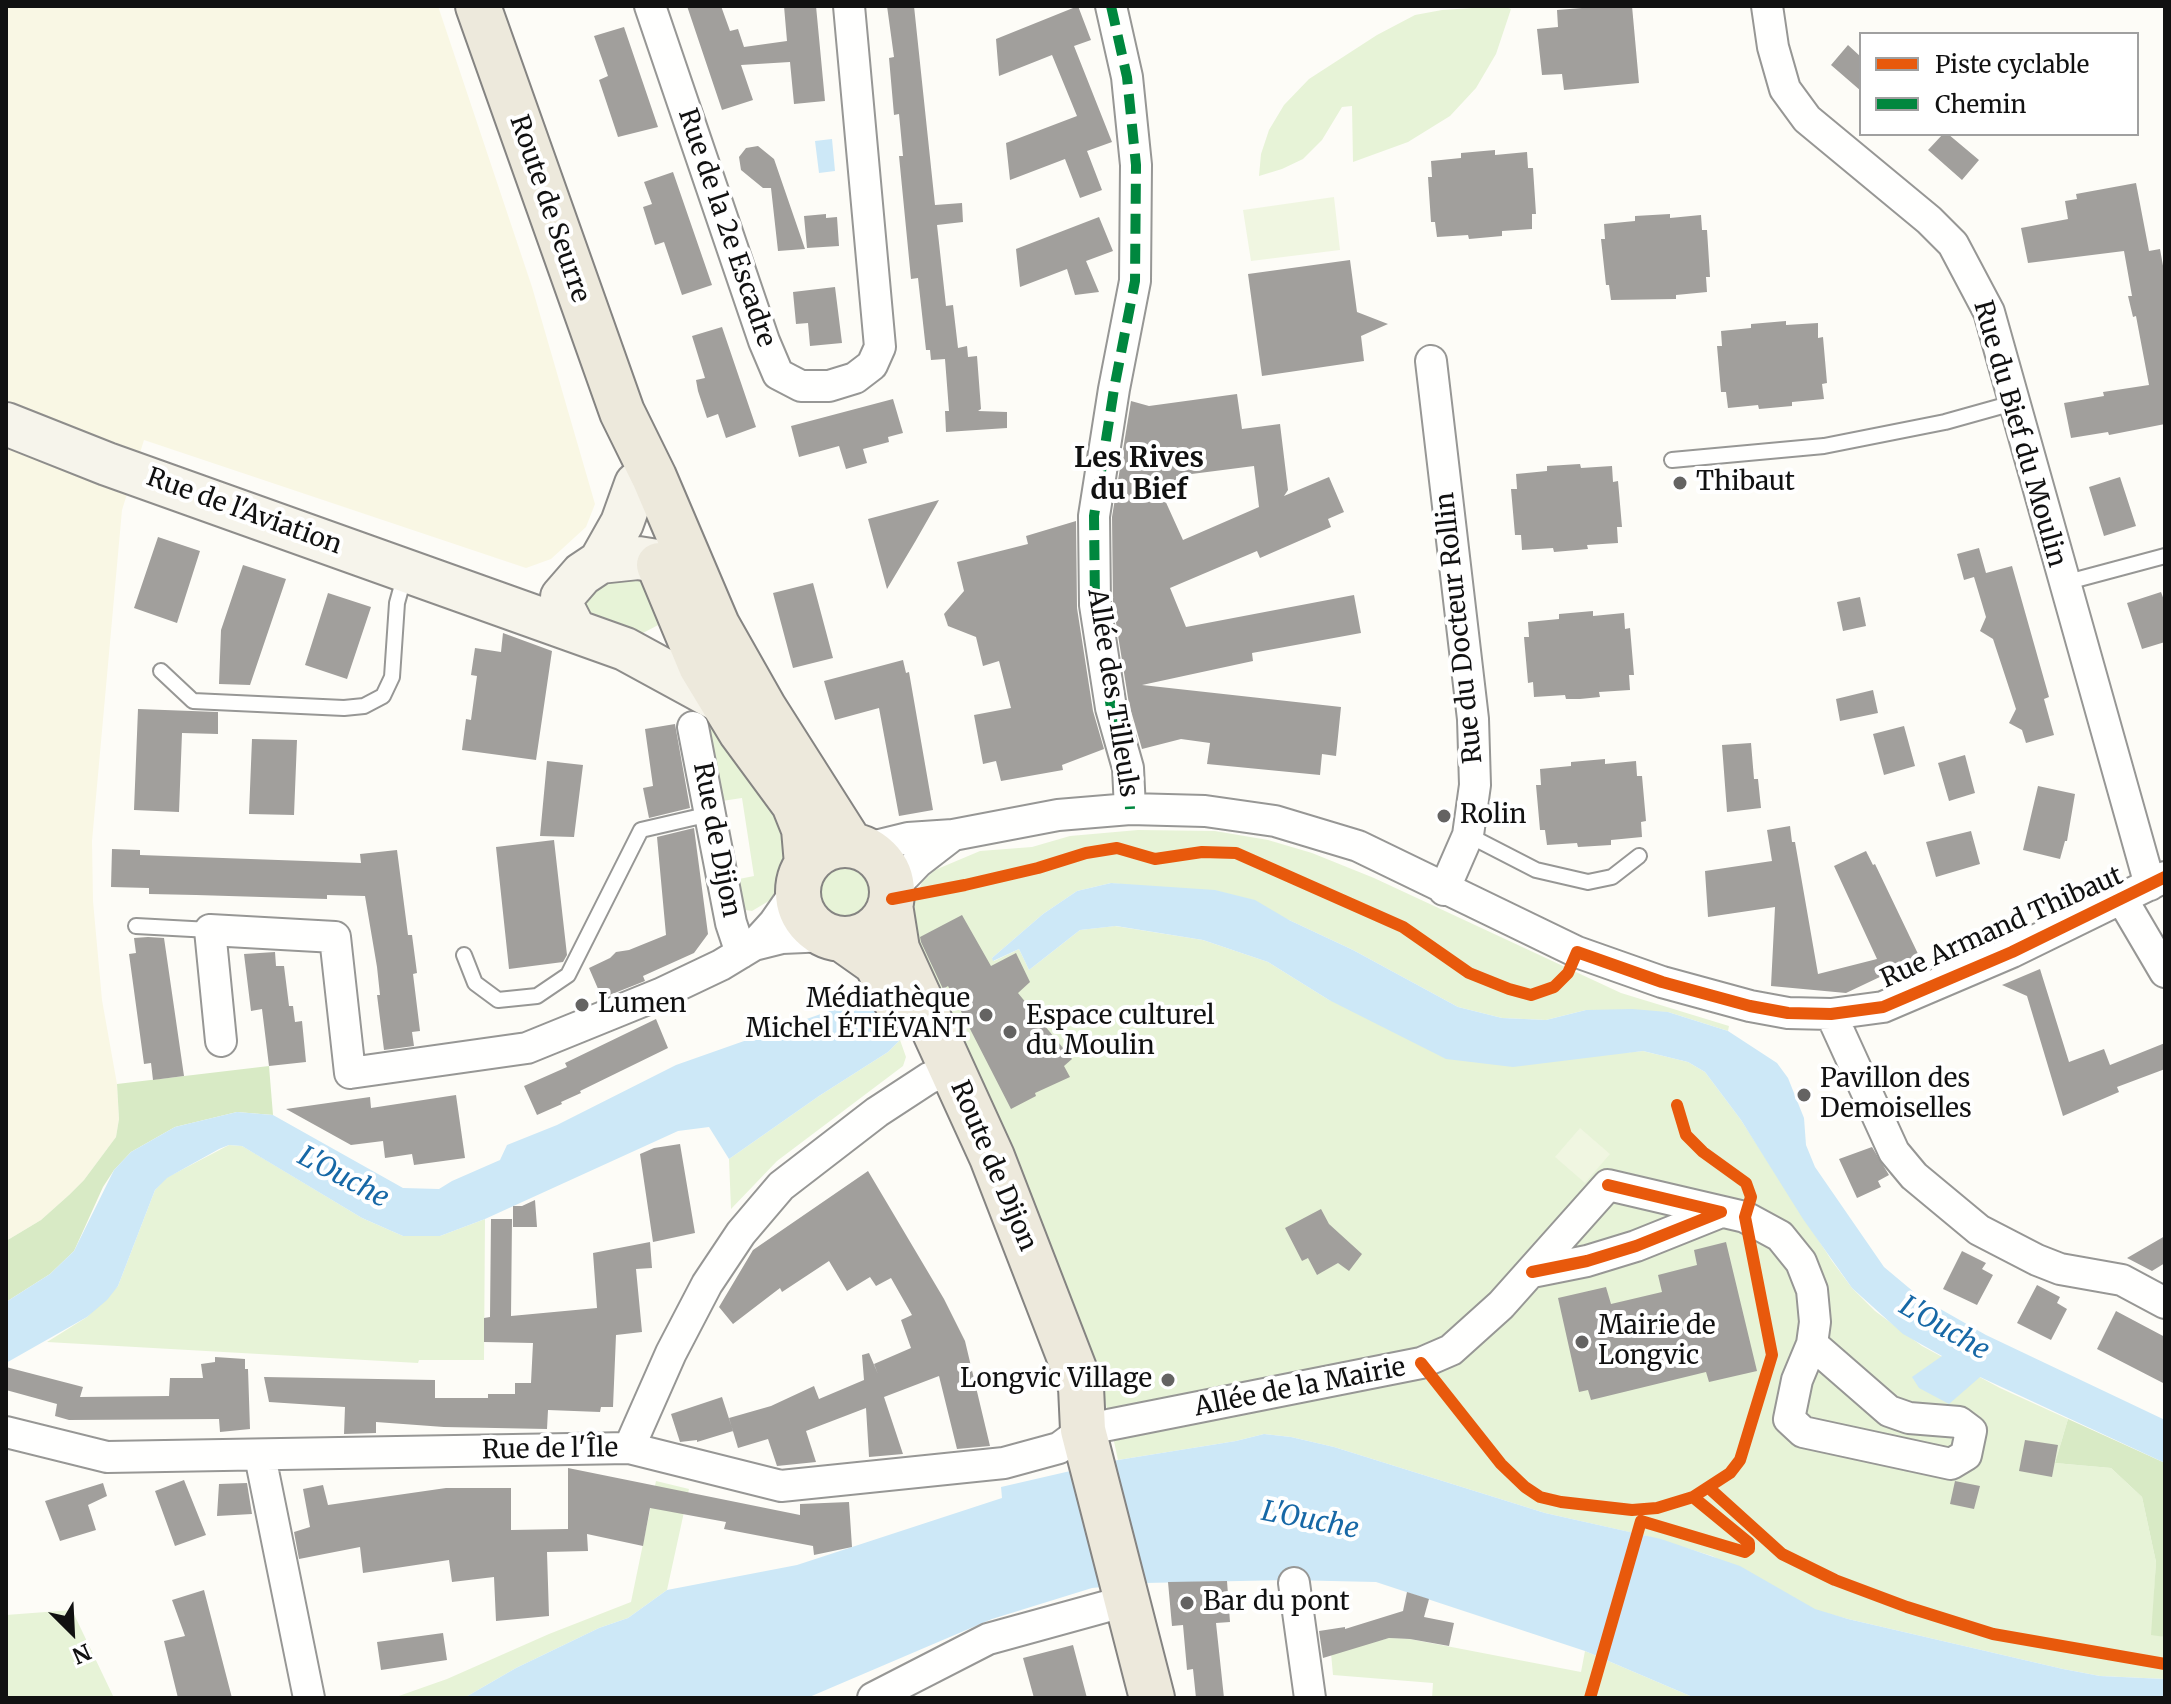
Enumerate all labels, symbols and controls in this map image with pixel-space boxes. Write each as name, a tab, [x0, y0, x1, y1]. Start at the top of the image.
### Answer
legend	[1859, 32, 2139, 136]
text: Piste cyclable	[1935, 49, 2089, 80]
text: Chemin	[1935, 89, 2026, 120]
street label: Rue de la 2e Escadre	[671, 105, 781, 351]
street label: Route de Seurre	[502, 111, 596, 307]
street label: Rue du Bief du Moulin	[1966, 297, 2072, 571]
district label: Les Rives du Bief	[1074, 442, 1204, 508]
street label: Rue de l'Aviation	[142, 462, 346, 562]
place label: Thibaut	[1696, 467, 1795, 499]
marker: Thibaut	[1671, 474, 1689, 492]
street label: Rue du Docteur Rollin	[1430, 491, 1490, 765]
street label: Allée des Tilleuls	[1080, 587, 1144, 799]
street label: Rue de Dijon	[686, 760, 746, 920]
place label: Rolin	[1460, 800, 1527, 832]
marker: Rolin	[1435, 807, 1453, 825]
street label: Rue Armand Thibaut	[1876, 861, 2128, 995]
place label: Médiathèque Michel ÉTIÉVANT	[746, 984, 970, 1046]
place label: Lumen	[598, 989, 687, 1021]
marker: Lumen	[573, 996, 591, 1014]
place label: Espace culturel du Moulin	[1026, 1001, 1214, 1062]
marker: Médiathèque Michel ÉTIÉVANT	[977, 1006, 995, 1024]
marker: Espace culturel du Moulin	[1001, 1023, 1019, 1041]
place label: Pavillon des Demoiselles	[1820, 1064, 1972, 1126]
street label: Route de Dijon	[943, 1076, 1043, 1256]
marker: Pavillon des Demoiselles	[1795, 1086, 1813, 1104]
water label: L'Ouche	[292, 1140, 394, 1216]
water label: L'Ouche	[1893, 1290, 1995, 1368]
place label: Mairie de Longvic	[1598, 1311, 1716, 1372]
marker: Mairie de Longvic	[1573, 1333, 1591, 1351]
street label: Allée de la Mairie	[1192, 1352, 1408, 1424]
place label: Longvic Village	[960, 1364, 1152, 1396]
marker: Longvic Village	[1159, 1371, 1177, 1389]
street label: Rue de l'Île	[482, 1433, 618, 1467]
water label: L'Ouche	[1259, 1495, 1361, 1547]
place label: Bar du pont	[1203, 1587, 1350, 1619]
north arrow	[32, 1592, 112, 1672]
marker: Bar du pont	[1178, 1594, 1196, 1612]
text: N	[68, 1638, 95, 1670]

